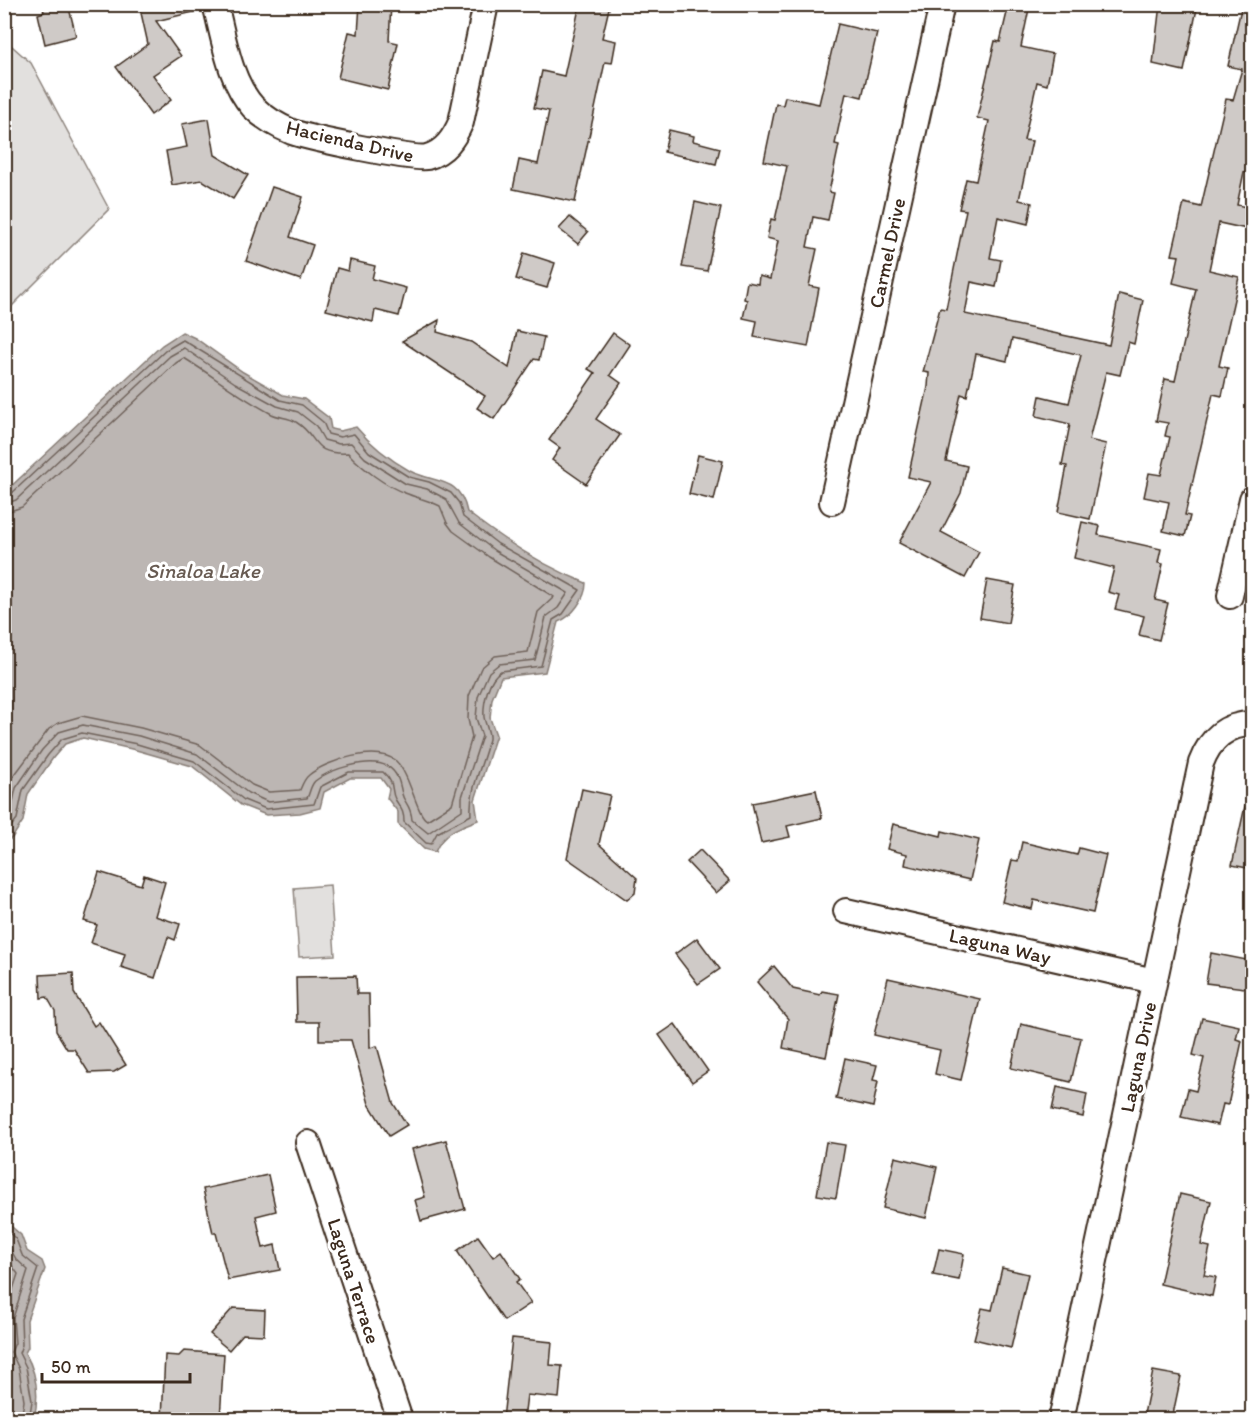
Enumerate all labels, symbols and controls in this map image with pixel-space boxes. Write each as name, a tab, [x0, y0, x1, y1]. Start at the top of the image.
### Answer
street label: Hacienda Drive	[284, 115, 416, 167]
street label: Carmel Drive	[864, 196, 910, 310]
water label: Sinaloa Lake	[146, 558, 261, 583]
street label: Laguna Way	[947, 923, 1054, 969]
street label: Laguna Drive	[1115, 1000, 1161, 1114]
street label: Laguna Terrace	[322, 1215, 386, 1347]
scale bar	[42, 1346, 190, 1384]
text: 50 m	[51, 1356, 91, 1378]

